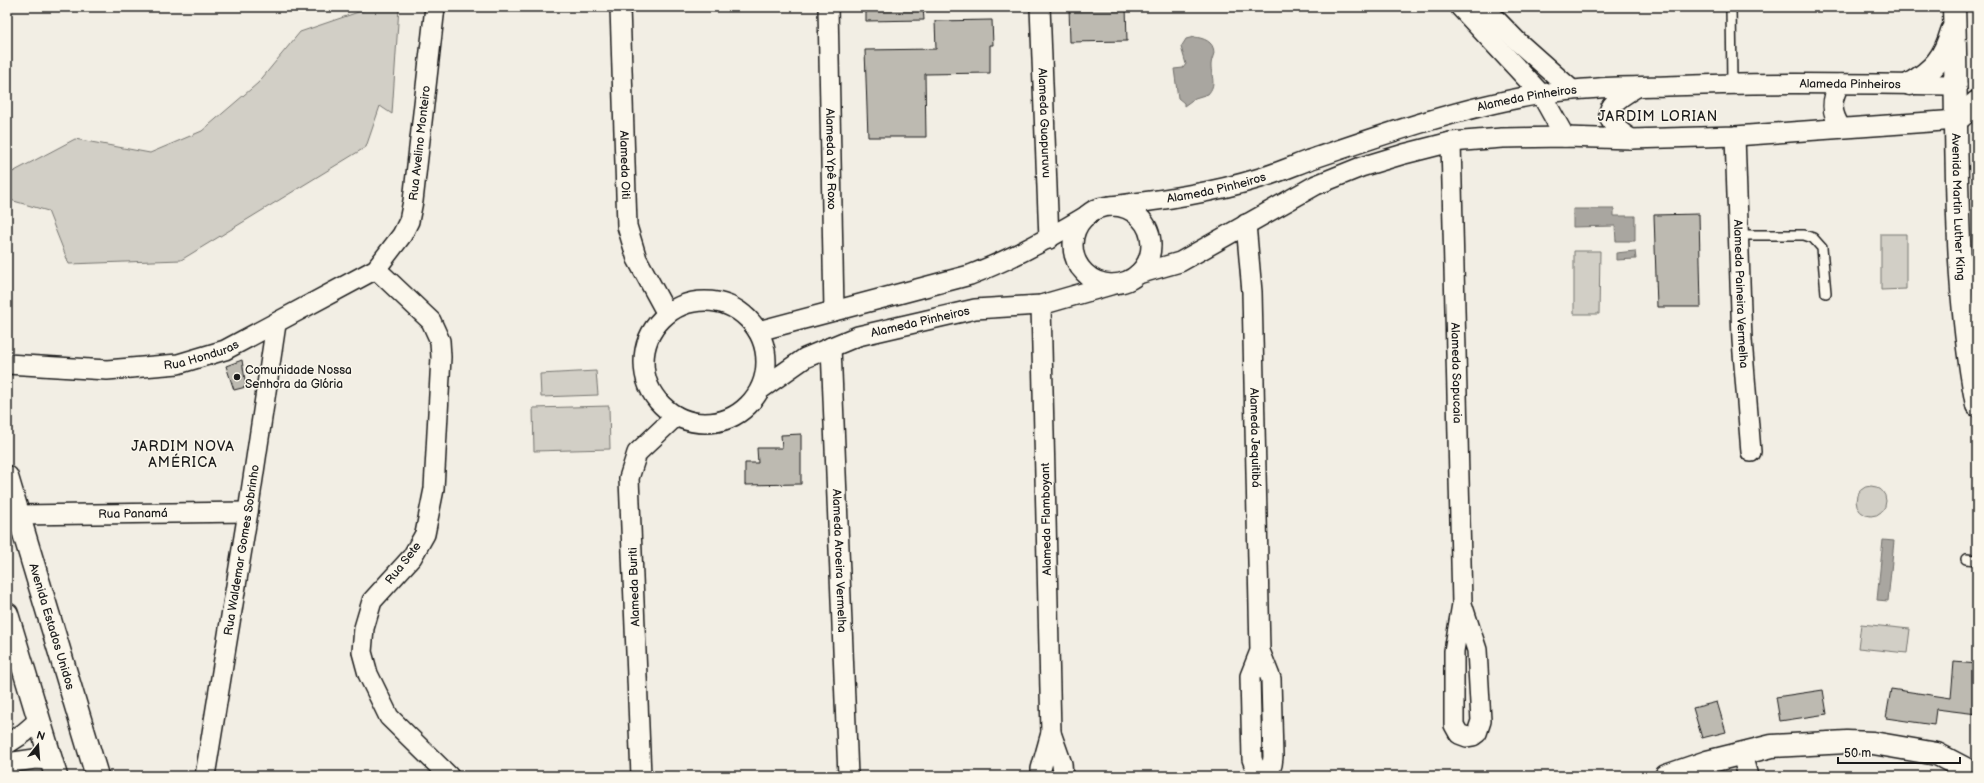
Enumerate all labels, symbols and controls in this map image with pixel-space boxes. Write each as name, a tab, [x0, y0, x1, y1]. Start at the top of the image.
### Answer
street label: Alameda Guapuruvu	[1034, 68, 1054, 178]
street label: Alameda Pinheiros	[1799, 77, 1901, 92]
street label: Alameda Pinheiros	[1476, 83, 1578, 115]
street label: Rua Avelino Monteiro	[406, 85, 434, 201]
street label: Alameda Ypê Roxo	[822, 108, 839, 210]
district label: JARDIM LORIAN	[1598, 108, 1718, 125]
street label: Alameda Oiti	[616, 130, 633, 200]
street label: Avenida Martin Luther King	[1948, 133, 1968, 281]
street label: Alameda Pinheiros	[1166, 170, 1268, 207]
street label: Alameda Paineira Vermelha	[1730, 219, 1751, 369]
street label: Alameda Pinheiros	[869, 303, 971, 341]
street label: Alameda Sapucaia	[1447, 322, 1465, 424]
street label: Rua Honduras	[163, 337, 242, 373]
place label: Comunidade Nossa Senhora da Glória	[245, 363, 352, 392]
marker: Comunidade Nossa Senhora da Glória	[232, 372, 242, 382]
street label: Alameda Jequitibá	[1246, 388, 1263, 488]
district label: JARDIM NOVA AMÉRICA	[131, 438, 235, 471]
street label: Alameda Flamboyant	[1038, 462, 1055, 576]
street label: Rua Waldemar Gomes Sobrinho	[221, 463, 263, 637]
street label: Alameda Aroeira Vermelha	[829, 489, 849, 633]
street label: Rua Panamá	[98, 506, 168, 522]
street label: Rua Sete	[382, 539, 425, 588]
street label: Alameda Buriti	[626, 547, 643, 627]
street label: Avenida Estados Unidos	[25, 561, 78, 692]
north arrow	[18, 725, 58, 765]
text: N	[35, 728, 47, 743]
scale bar	[1838, 739, 1960, 765]
text: 50 m	[1844, 746, 1871, 761]

